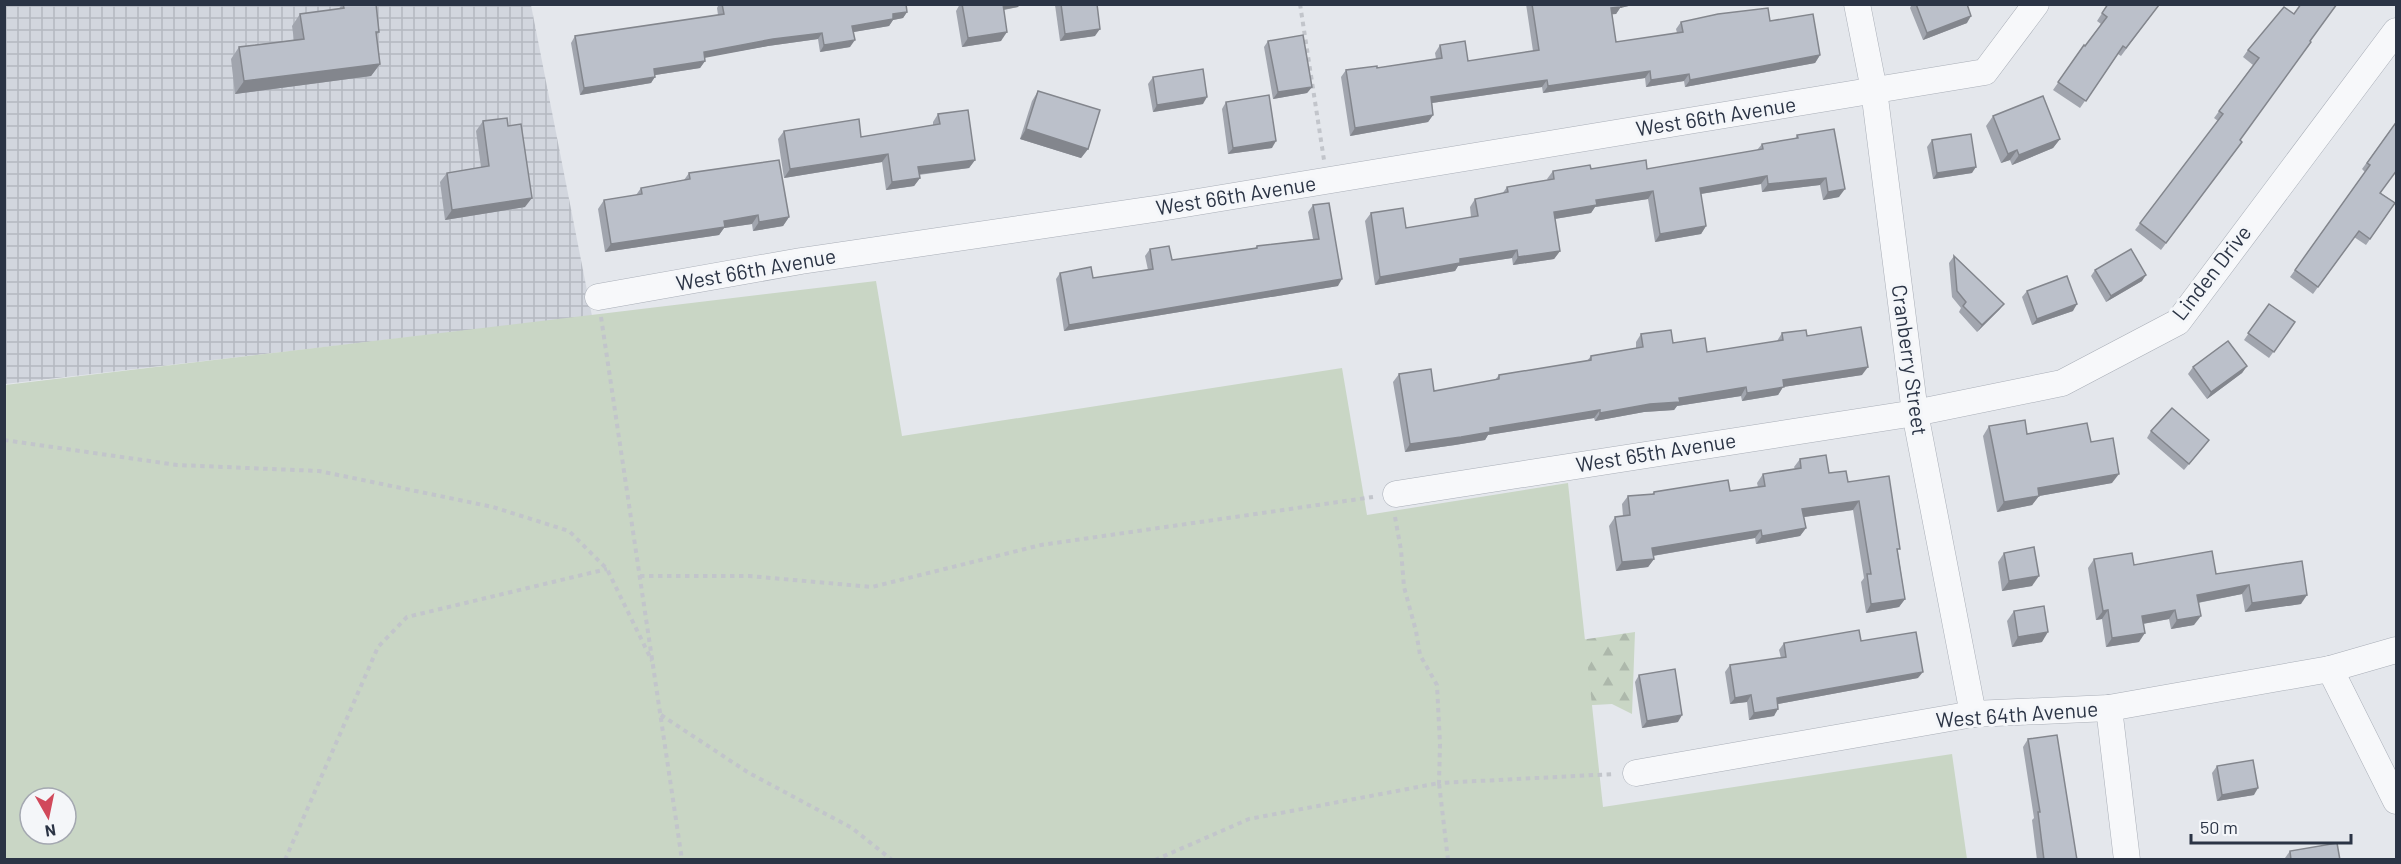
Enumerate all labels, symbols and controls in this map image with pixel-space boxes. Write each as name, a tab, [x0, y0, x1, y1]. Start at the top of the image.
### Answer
street label: West 66th Avenue	[1634, 91, 1798, 141]
street label: West 66th Avenue	[1154, 170, 1318, 220]
street label: Linden Drive	[2166, 220, 2256, 324]
street label: West 66th Avenue	[674, 242, 838, 295]
street label: Cranberry Street	[1888, 283, 1933, 437]
street label: West 65th Avenue	[1574, 427, 1738, 477]
street label: West 64th Avenue	[1935, 695, 2099, 732]
north arrow	[18, 786, 78, 846]
scale bar	[2191, 807, 2352, 845]
text: 50 m	[2200, 816, 2238, 838]
text: N	[44, 821, 57, 842]

